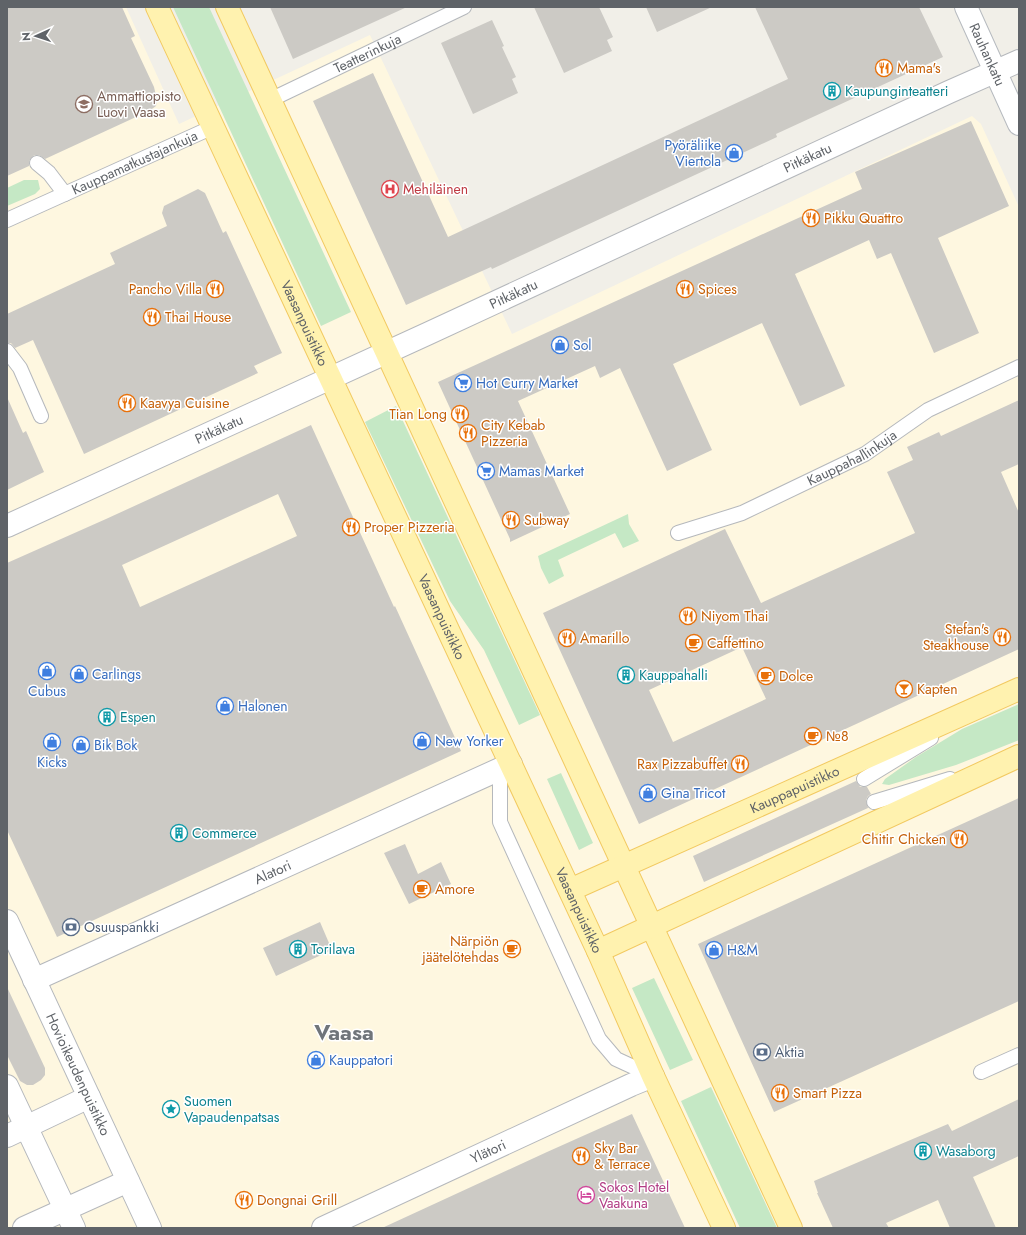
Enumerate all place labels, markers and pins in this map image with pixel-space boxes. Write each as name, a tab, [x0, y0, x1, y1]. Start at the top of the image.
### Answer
restaurant icon: Mama's	[874, 58, 894, 78]
place label: Mama's	[897, 58, 941, 78]
building icon: Kaupunginteatteri	[822, 81, 842, 101]
place label: Kaupunginteatteri	[845, 81, 948, 101]
place label: Ammattiopisto Luovi Vaasa	[97, 86, 181, 122]
school or university icon: Ammattiopisto Luovi Vaasa	[74, 94, 94, 114]
place label: Pyöräliike Viertola	[664, 135, 721, 171]
shop icon: Pyöräliike Viertola	[724, 143, 744, 163]
hospital icon: Mehiläinen	[380, 179, 400, 199]
place label: Mehiläinen	[403, 179, 468, 199]
restaurant icon: Pikku Quattro	[801, 208, 821, 228]
place label: Pikku Quattro	[824, 208, 903, 228]
place label: Pancho Villa	[129, 279, 202, 299]
restaurant icon: Pancho Villa	[205, 279, 225, 299]
restaurant icon: Spices	[675, 279, 695, 299]
place label: Spices	[698, 279, 737, 299]
restaurant icon: Thai House	[142, 307, 162, 327]
place label: Thai House	[165, 307, 231, 327]
shop icon: Sol	[550, 335, 570, 355]
place label: Sol	[573, 335, 592, 355]
supermarket icon: Hot Curry Market	[453, 373, 473, 393]
place label: Hot Curry Market	[476, 373, 579, 393]
restaurant icon: Kaavya Cuisine	[117, 393, 137, 413]
place label: Kaavya Cuisine	[140, 393, 229, 413]
place label: Tian Long	[389, 404, 447, 424]
restaurant icon: Tian Long	[450, 404, 470, 424]
place label: City Kebab Pizzeria	[481, 415, 545, 451]
restaurant icon: City Kebab Pizzeria	[458, 423, 478, 443]
supermarket icon: Mamas Market	[476, 461, 496, 481]
place label: Mamas Market	[499, 461, 585, 481]
restaurant icon: Subway	[501, 510, 521, 530]
place label: Subway	[524, 510, 570, 530]
restaurant icon: Proper Pizzeria	[341, 517, 361, 537]
place label: Proper Pizzeria	[364, 517, 455, 537]
restaurant icon: Niyom Thai	[678, 606, 698, 626]
place label: Niyom Thai	[701, 606, 768, 626]
place label: Stefan's Steakhouse	[923, 619, 989, 655]
restaurant icon: Stefan's Steakhouse	[992, 627, 1012, 647]
restaurant icon: Amarillo	[557, 628, 577, 648]
place label: Amarillo	[580, 628, 630, 648]
cafe icon: Caffettino	[684, 633, 704, 653]
place label: Caffettino	[707, 633, 764, 653]
shop icon: Cubus	[37, 661, 57, 681]
shop icon: Carlings	[69, 664, 89, 684]
place label: Carlings	[92, 664, 141, 684]
building icon: Kauppahalli	[616, 665, 636, 685]
place label: Kauppahalli	[639, 665, 708, 685]
cafe icon: Dolce	[756, 666, 776, 686]
place label: Dolce	[779, 666, 813, 686]
bar icon: Kapten	[894, 679, 914, 699]
place label: Kapten	[917, 679, 958, 699]
place label: Cubus	[28, 681, 66, 701]
shop icon: Halonen	[215, 696, 235, 716]
place label: Halonen	[238, 696, 288, 716]
building icon: Espen	[97, 707, 117, 727]
place label: Espen	[120, 707, 156, 727]
cafe icon: №8	[803, 726, 823, 746]
place label: №8	[826, 726, 849, 746]
shop icon: New Yorker	[412, 731, 432, 751]
place label: New Yorker	[435, 731, 504, 751]
shop icon: Kicks	[42, 732, 62, 752]
shop icon: Bik Bok	[71, 735, 91, 755]
place label: Bik Bok	[94, 735, 138, 755]
place label: Kicks	[37, 752, 67, 772]
place label: Rax Pizzabuffet	[637, 754, 728, 774]
restaurant icon: Rax Pizzabuffet	[730, 754, 750, 774]
shop icon: Gina Tricot	[638, 783, 658, 803]
place label: Gina Tricot	[661, 783, 726, 803]
building icon: Commerce	[169, 823, 189, 843]
place label: Commerce	[192, 823, 257, 843]
place label: Chitir Chicken	[862, 829, 946, 849]
restaurant icon: Chitir Chicken	[949, 829, 969, 849]
cafe icon: Amore	[412, 879, 432, 899]
place label: Amore	[435, 879, 475, 899]
bank icon: Osuuspankki	[61, 917, 81, 937]
place label: Osuuspankki	[84, 917, 159, 937]
place label: Närpiön jäätelötehdas	[421, 931, 499, 967]
building icon: Torilava	[288, 939, 308, 959]
place label: Torilava	[311, 939, 355, 959]
cafe icon: Närpiön jäätelötehdas	[502, 939, 522, 959]
shop icon: H&M	[704, 940, 724, 960]
place label: H&M	[727, 940, 758, 960]
bank icon: Aktia	[752, 1042, 772, 1062]
place label: Aktia	[775, 1042, 804, 1062]
shop icon: Kauppatori	[306, 1050, 326, 1070]
place label: Kauppatori	[329, 1050, 393, 1070]
restaurant icon: Smart Pizza	[770, 1083, 790, 1103]
place label: Smart Pizza	[793, 1083, 862, 1103]
place label: Suomen Vapaudenpatsas	[184, 1091, 280, 1127]
place icon: Suomen Vapaudenpatsas	[161, 1099, 181, 1119]
place label: Sky Bar & Terrace	[594, 1138, 650, 1174]
building icon: Wasaborg	[913, 1141, 933, 1161]
place label: Wasaborg	[936, 1141, 996, 1161]
restaurant icon: Sky Bar & Terrace	[571, 1146, 591, 1166]
place label: Sokos Hotel Vaakuna	[599, 1177, 669, 1213]
hotel icon: Sokos Hotel Vaakuna	[576, 1185, 596, 1205]
restaurant icon: Dongnai Grill	[234, 1190, 254, 1210]
place label: Dongnai Grill	[257, 1190, 337, 1210]

